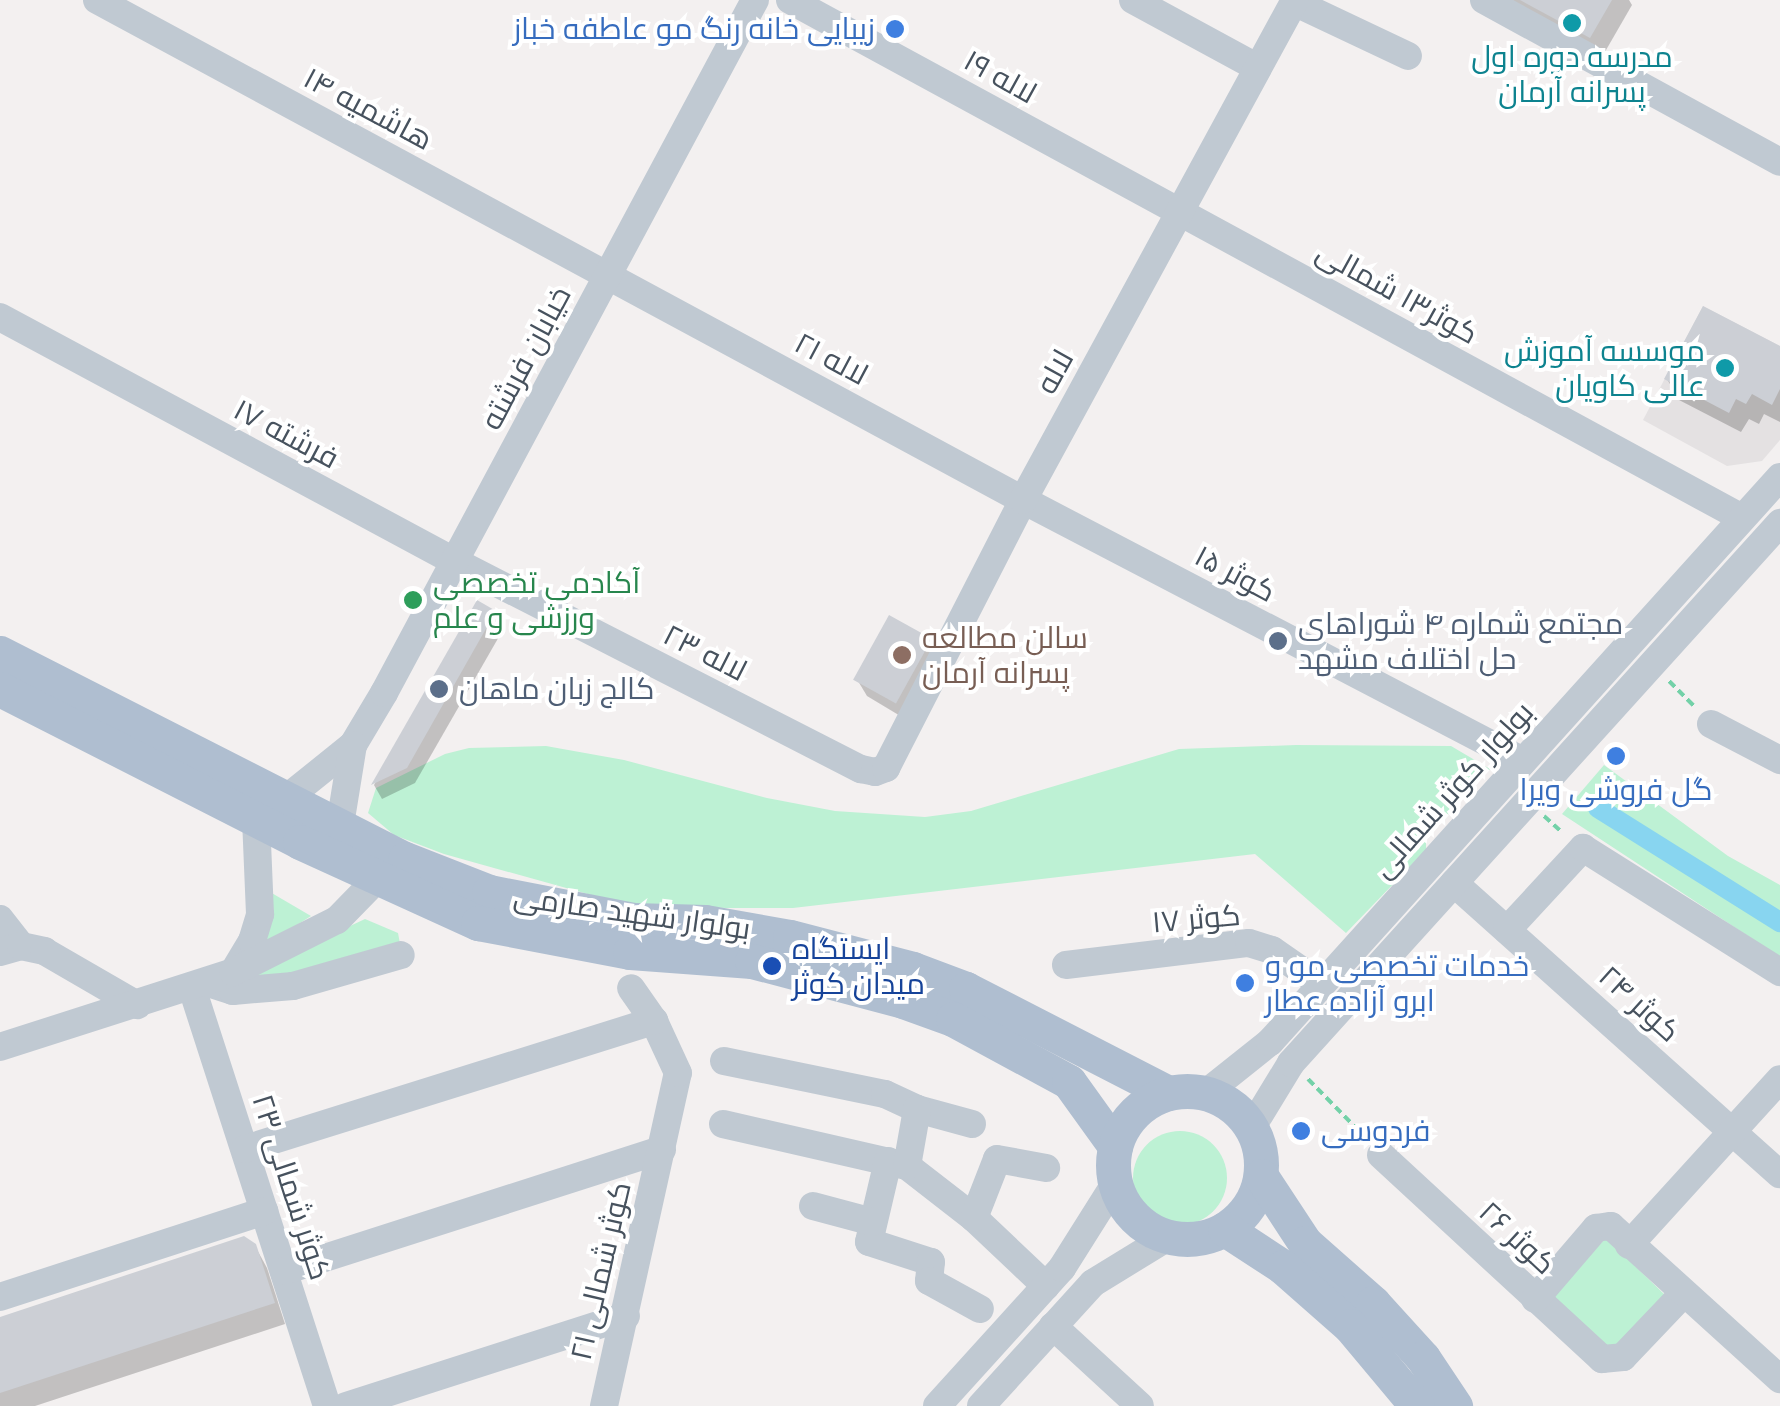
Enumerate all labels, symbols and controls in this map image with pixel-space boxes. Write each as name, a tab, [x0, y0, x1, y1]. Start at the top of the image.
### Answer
place label: زیبایی خانه رنگ مو عاطفه خباز	[513, 11, 875, 47]
marker: مدرسه دوره اول پسرانه آرمان	[1561, 12, 1583, 34]
marker: زیبایی خانه رنگ مو عاطفه خباز	[884, 18, 906, 40]
place label: مدرسه دوره اول پسرانه آرمان	[1471, 39, 1673, 110]
street label: لاله ۱۹	[957, 42, 1043, 112]
street label: هاشمیه ۱۴	[297, 60, 439, 158]
street label: کوثر۱۳ شمالی	[1310, 234, 1484, 352]
street label: خیابان فرشته	[473, 280, 579, 436]
street label: لاله ۲۱	[788, 325, 874, 393]
place label: موسسه آموزش عالی کاویان	[1504, 333, 1705, 404]
street label: لاله	[1028, 344, 1082, 400]
marker: موسسه آموزش عالی کاویان	[1714, 357, 1736, 379]
street label: فرشته ۱۷	[227, 391, 345, 477]
street label: کوثر ۱۵	[1188, 538, 1282, 610]
place label: آکادمی تخصصی ورزشی و علم	[433, 565, 640, 636]
marker: آکادمی تخصصی ورزشی و علم	[402, 589, 424, 611]
place label: مجتمع شماره ۴ شوراهای حل اختلاف مشهد	[1298, 606, 1623, 676]
street label: لاله ۲۳	[657, 617, 753, 689]
place label: سالن مطالعه پسرانه آرمان	[922, 620, 1088, 690]
marker: مجتمع شماره ۴ شوراهای حل اختلاف مشهد	[1267, 630, 1289, 652]
marker: سالن مطالعه پسرانه آرمان	[891, 644, 913, 666]
place label: کالج زبان ماهان	[459, 671, 655, 707]
marker: کالج زبان ماهان	[428, 678, 450, 700]
street label: بولوار کوثر شمالی	[1365, 695, 1541, 885]
marker: گل فروشی ویرا	[1605, 745, 1627, 767]
place label: گل فروشی ویرا	[1520, 772, 1712, 808]
street label: بولوار شهید صارمی	[511, 879, 753, 947]
street label: کوثر ۱۷	[1150, 897, 1242, 941]
place label: ایستگاه میدان کوثر	[792, 931, 925, 1002]
place label: خدمات تخصصی مو و ابرو آزاده عطار	[1265, 948, 1529, 1018]
marker: ایستگاه میدان کوثر	[761, 955, 783, 977]
street label: کوثر ۲۴	[1591, 958, 1687, 1050]
marker: خدمات تخصصی مو و ابرو آزاده عطار	[1234, 972, 1256, 994]
street label: کوثر شمالی ۲۳	[244, 1090, 338, 1284]
place label: فردوسی	[1321, 1113, 1430, 1149]
marker: فردوسی	[1290, 1120, 1312, 1142]
street label: کوثر شمالی ۲۱	[563, 1178, 639, 1364]
street label: کوثر ۲۶	[1471, 1194, 1563, 1282]

